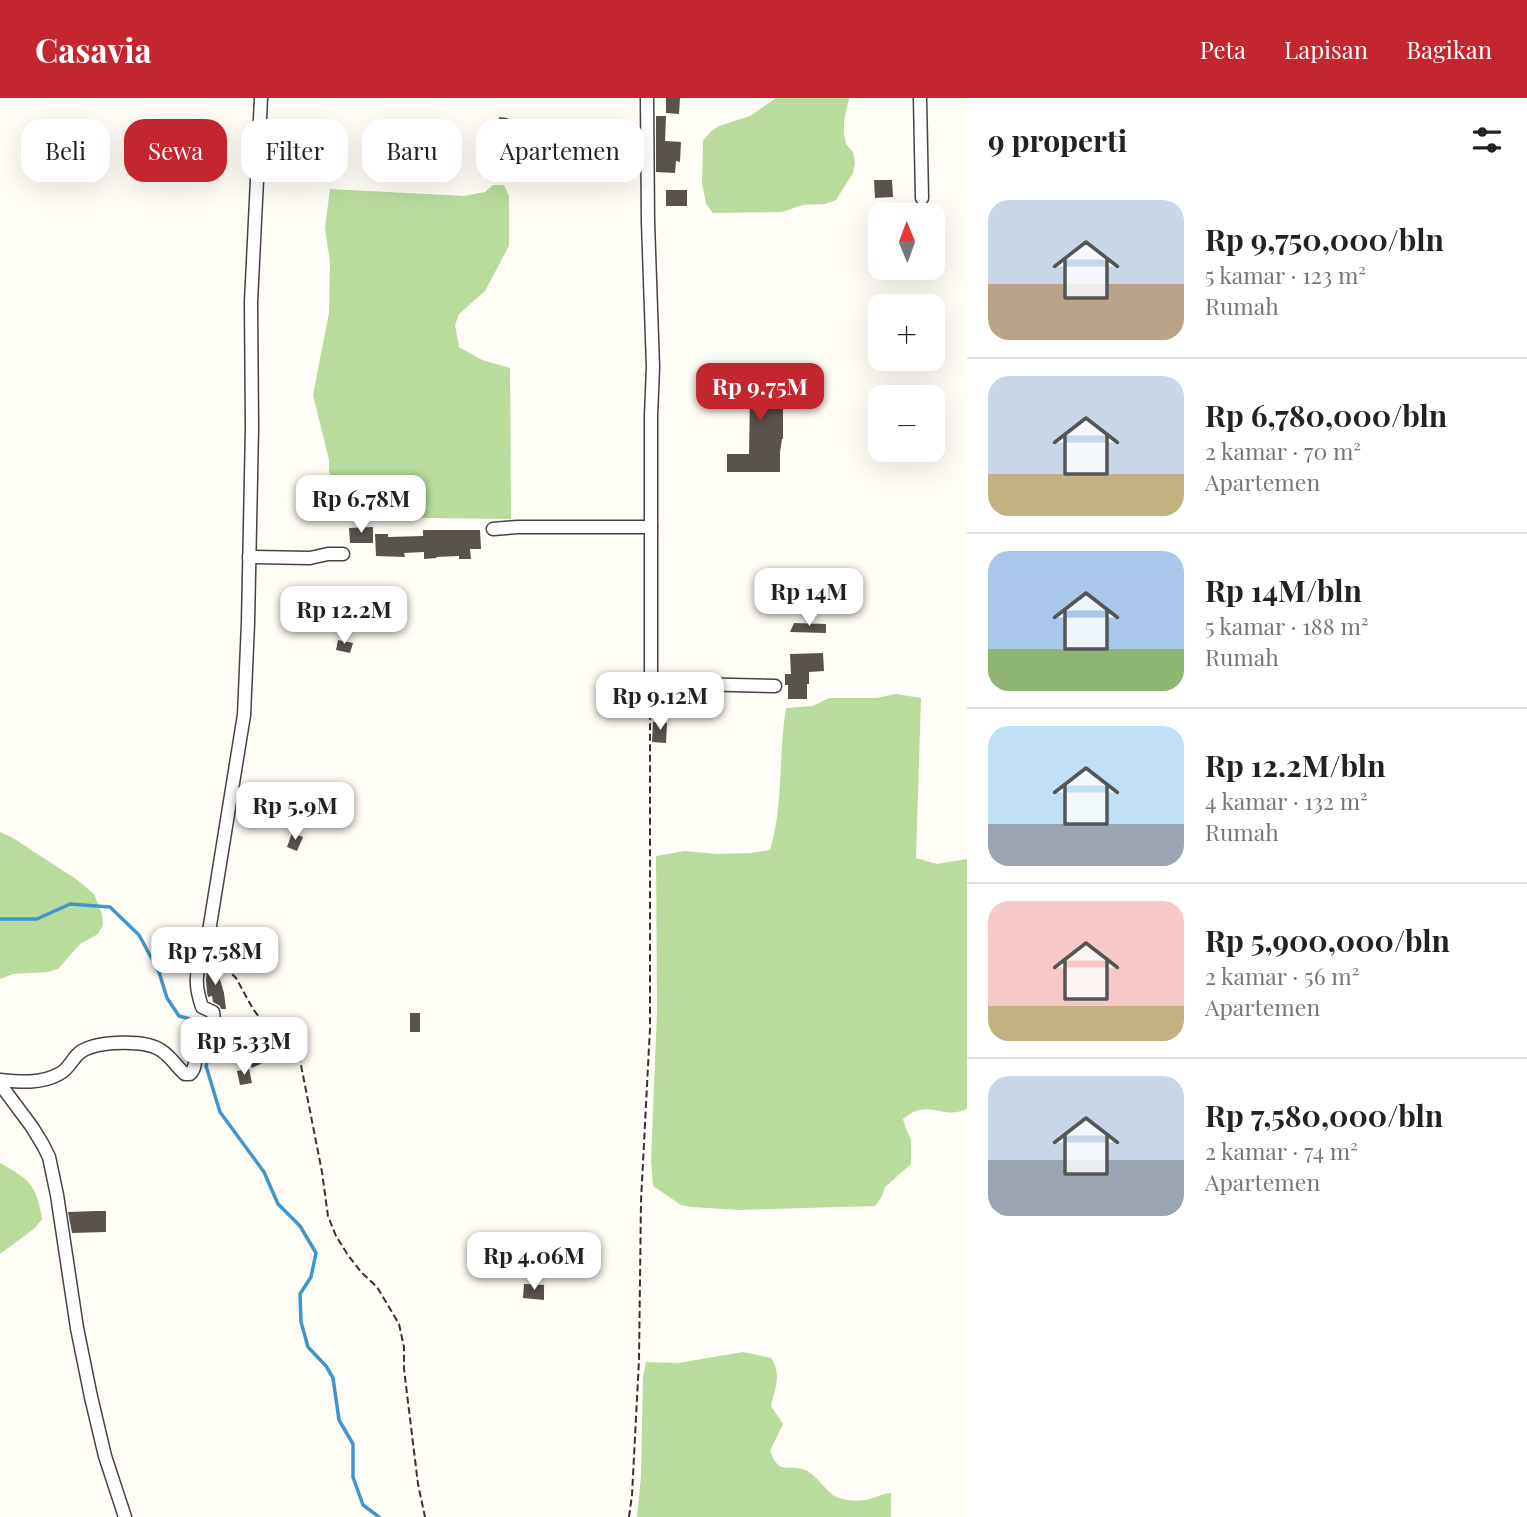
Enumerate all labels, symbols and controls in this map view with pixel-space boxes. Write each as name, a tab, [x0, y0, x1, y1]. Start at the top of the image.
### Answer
text: Casavia	[35, 27, 152, 71]
text: Peta	[1200, 33, 1246, 65]
text: Lapisan	[1284, 33, 1368, 65]
text: Bagikan	[1406, 33, 1492, 65]
chip: Beli	[21, 119, 110, 182]
chip: Sewa	[124, 119, 227, 182]
chip: Filter	[241, 119, 348, 182]
chip: Baru	[362, 119, 462, 182]
chip: Apartemen	[476, 119, 644, 182]
text: 9 properti	[988, 120, 1127, 160]
icon: filters	[1468, 121, 1506, 159]
north arrow	[868, 203, 945, 280]
map controls	[868, 203, 945, 462]
text: Rp 9,750,000/bln	[1205, 219, 1444, 259]
icon: home	[1044, 228, 1128, 312]
text: 5 kamar · 123 m²	[1205, 259, 1366, 290]
text: Rumah	[1205, 290, 1279, 321]
button: +	[868, 294, 945, 371]
pin: Rp 9.75M	[688, 364, 832, 423]
text: Rp 9.75M	[712, 370, 808, 401]
button: −	[868, 385, 945, 462]
text: Rp 6,780,000/bln	[1205, 395, 1447, 435]
icon: home	[1044, 404, 1128, 488]
text: 2 kamar · 70 m²	[1205, 435, 1361, 466]
text: Apartemen	[1205, 466, 1320, 497]
pin: Rp 6.78M	[289, 476, 433, 535]
text: Rp 6.78M	[312, 482, 410, 513]
pin: Rp 14M	[752, 568, 866, 628]
text: Rp 14M/bln	[1205, 570, 1362, 610]
text: Rp 14M	[770, 575, 848, 606]
icon: home	[1044, 579, 1128, 663]
pin: Rp 12.2M	[272, 587, 416, 646]
text: Rp 12.2M	[296, 593, 392, 624]
text: 5 kamar · 188 m²	[1205, 610, 1369, 641]
text: Rumah	[1205, 641, 1279, 672]
pin: Rp 9.12M	[588, 672, 732, 732]
text: Rp 9.12M	[612, 679, 708, 710]
text: Rp 12.2M/bln	[1205, 745, 1386, 785]
icon: home	[1044, 754, 1128, 838]
pin: Rp 5.9M	[230, 782, 360, 842]
text: 4 kamar · 132 m²	[1205, 785, 1368, 816]
text: Rp 5.9M	[252, 789, 338, 820]
text: Rumah	[1205, 816, 1279, 847]
text: Rp 5,900,000/bln	[1205, 920, 1450, 960]
pin: Rp 7.58M	[143, 928, 287, 987]
icon: home	[1044, 929, 1128, 1013]
text: Rp 7.58M	[167, 934, 263, 965]
text: 2 kamar · 56 m²	[1205, 960, 1359, 991]
text: Apartemen	[1205, 991, 1320, 1022]
pin: Rp 5.33M	[172, 1018, 316, 1077]
text: Rp 5.33M	[197, 1024, 291, 1055]
text: Rp 7,580,000/bln	[1205, 1095, 1443, 1135]
icon: home	[1044, 1104, 1128, 1188]
text: 2 kamar · 74 m²	[1205, 1135, 1358, 1166]
text: Apartemen	[1205, 1166, 1320, 1197]
pin: Rp 4.06M	[462, 1232, 606, 1292]
text: Rp 4.06M	[483, 1239, 585, 1270]

